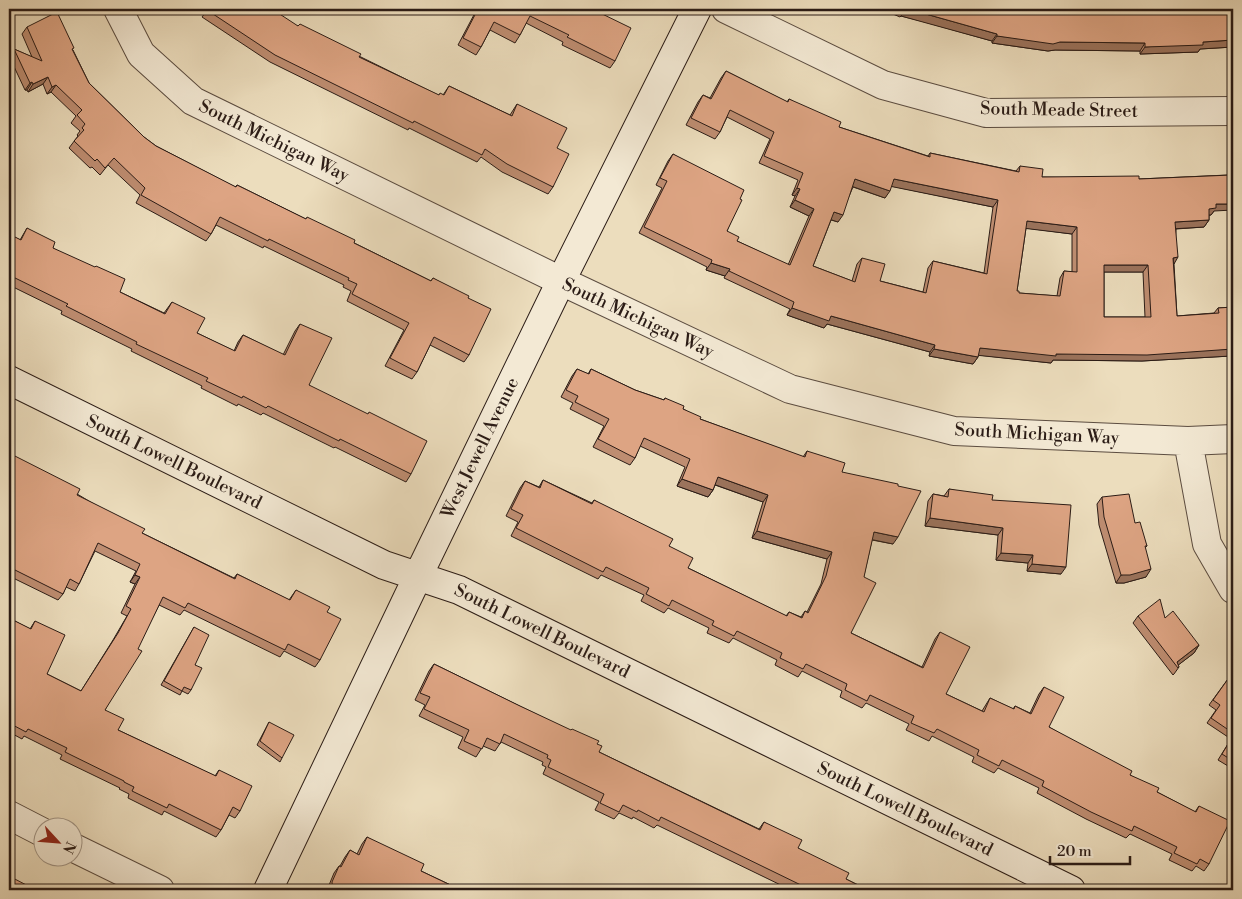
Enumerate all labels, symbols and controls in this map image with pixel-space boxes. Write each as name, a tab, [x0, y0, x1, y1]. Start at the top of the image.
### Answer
street label: South Michigan Way	[195, 95, 353, 188]
street label: South Meade Street	[980, 97, 1139, 123]
street label: South Michigan Way	[558, 273, 718, 363]
street label: West Jewell Avenue	[435, 374, 524, 523]
street label: South Lowell Boulevard	[82, 409, 266, 515]
street label: South Michigan Way	[954, 418, 1120, 450]
street label: South Lowell Boulevard	[450, 578, 634, 684]
street label: South Lowell Boulevard	[813, 756, 997, 862]
north arrow	[32, 816, 82, 866]
scale bar	[1050, 834, 1130, 866]
text: N	[58, 838, 79, 856]
text: 20 m	[1057, 842, 1092, 861]

